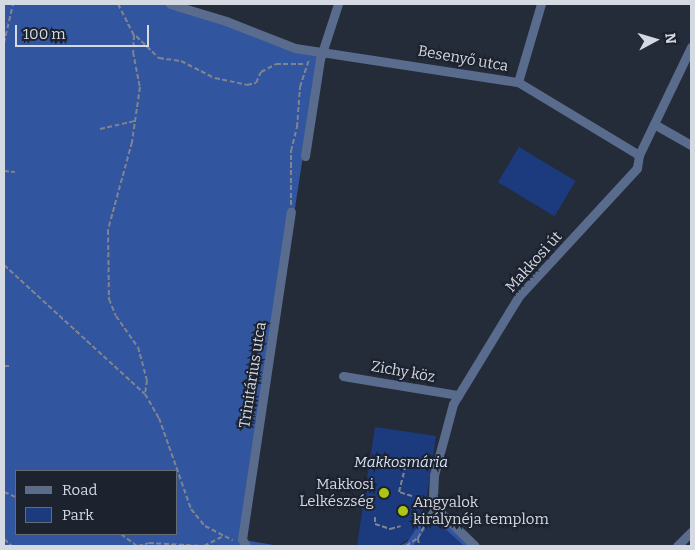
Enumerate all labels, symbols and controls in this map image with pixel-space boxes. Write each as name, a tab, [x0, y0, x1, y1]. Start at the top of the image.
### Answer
scale bar	[18, 15, 151, 47]
north arrow	[630, 15, 680, 65]
text: 100 m	[23, 25, 66, 43]
text: N	[661, 32, 679, 45]
street label: Besenyő utca	[416, 42, 510, 76]
street label: Makkosi út	[502, 228, 566, 296]
street label: Trinitárius utca	[236, 321, 270, 429]
street label: Zichy köz	[370, 358, 436, 386]
park label: Makkosmária	[354, 454, 448, 472]
legend	[15, 470, 178, 535]
place label: Makkosi Lelkészség	[299, 475, 374, 510]
text: Road	[62, 481, 97, 499]
marker: Makkosi Lelkészség	[378, 487, 390, 499]
place label: Angyalok királynéja templom	[413, 493, 549, 528]
marker: Angyalok királynéja templom	[397, 505, 409, 517]
text: Park	[62, 506, 94, 524]

